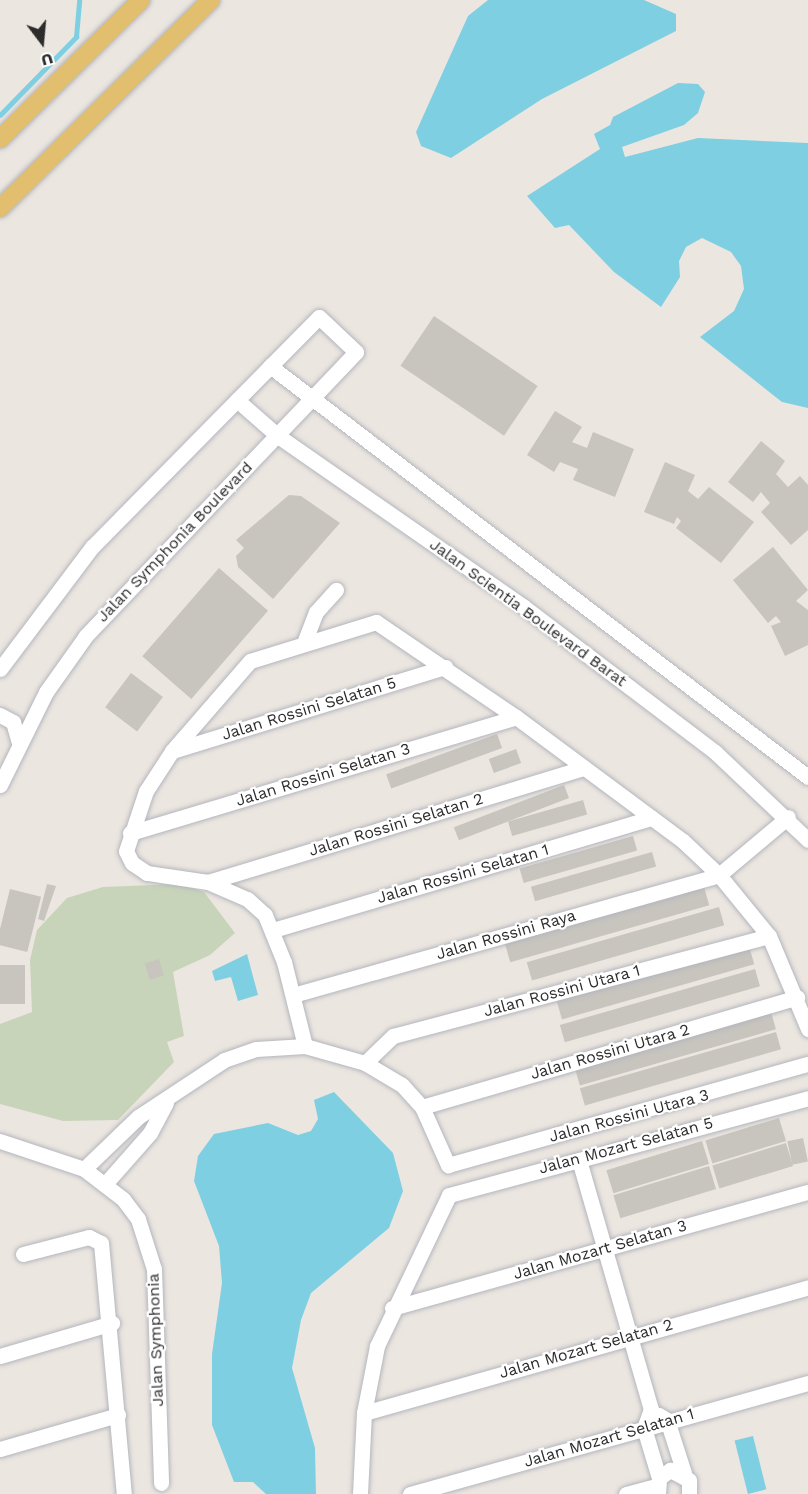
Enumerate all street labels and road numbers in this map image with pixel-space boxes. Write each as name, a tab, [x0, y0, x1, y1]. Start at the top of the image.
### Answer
street label: Jalan Symphonia Boulevard	[93, 458, 257, 626]
street label: Jalan Scientia Boulevard Barat	[426, 535, 630, 691]
street label: Jalan Rossini Selatan 5	[219, 673, 399, 745]
street label: Jalan Rossini Selatan 3	[233, 739, 413, 811]
street label: Jalan Rossini Selatan 2	[306, 789, 486, 861]
street label: Jalan Rossini Selatan 1	[375, 840, 551, 908]
street label: Jalan Rossini Raya	[434, 906, 578, 964]
street label: Jalan Rossini Utara 1	[481, 961, 643, 1021]
street label: Jalan Rossini Utara 2	[528, 1020, 692, 1084]
street label: Jalan Rossini Utara 3	[547, 1085, 711, 1147]
street label: Jalan Mozart Selatan 5	[537, 1113, 715, 1179]
street label: Jalan Mozart Selatan 3	[511, 1216, 689, 1284]
street label: Jalan Symphonia	[144, 1273, 168, 1407]
street label: Jalan Mozart Selatan 2	[497, 1315, 675, 1383]
street label: Jalan Mozart Selatan 1	[522, 1404, 696, 1472]

